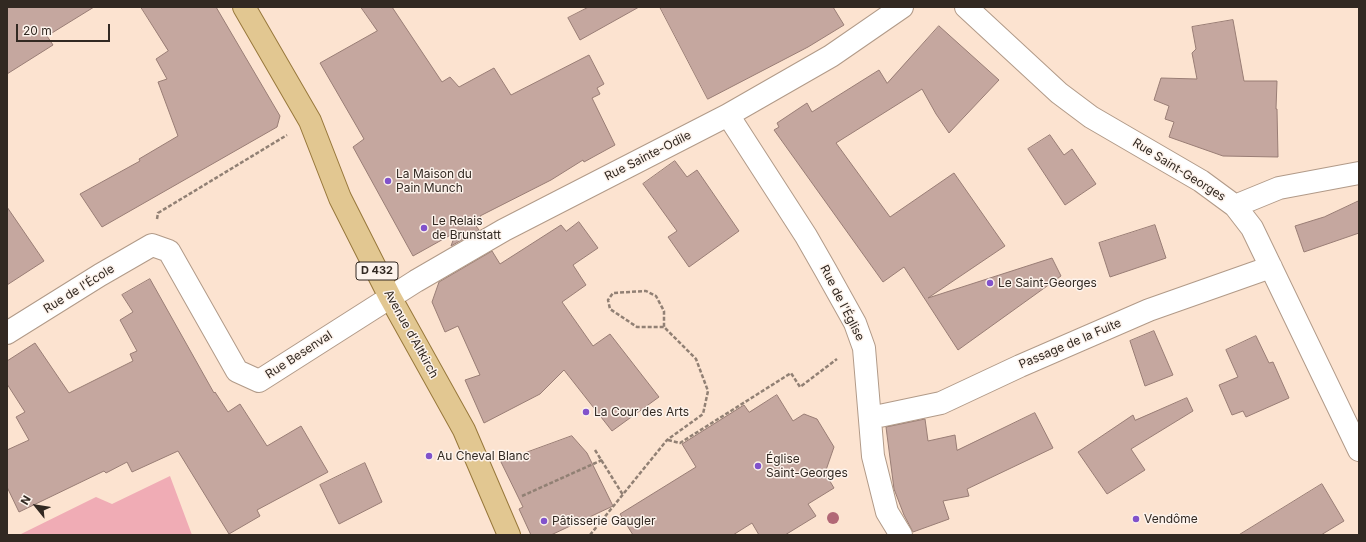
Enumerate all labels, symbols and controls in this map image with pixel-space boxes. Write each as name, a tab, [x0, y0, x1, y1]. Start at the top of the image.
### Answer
scale bar	[18, 16, 112, 42]
text: 20 m	[23, 23, 52, 38]
street label: Rue Sainte-Odile	[602, 128, 694, 184]
street label: Rue Saint-Georges	[1130, 136, 1228, 204]
place label: La Maison du Pain Munch	[396, 167, 472, 195]
marker: La Maison du Pain Munch	[383, 176, 393, 186]
place label: Le Relais de Brunstatt	[432, 214, 501, 242]
marker: Le Relais de Brunstatt	[419, 223, 429, 233]
street label: Rue de l'École	[41, 262, 117, 316]
road number: D 432	[356, 262, 398, 280]
street label: Rue de l'Église	[817, 263, 867, 343]
place label: Le Saint-Georges	[998, 276, 1097, 290]
marker: Le Saint-Georges	[985, 278, 995, 288]
street label: Avenue d'Altkirch	[381, 287, 441, 381]
street label: Passage de la Fuite	[1017, 316, 1123, 372]
street label: Rue Besenval	[263, 328, 335, 382]
place label: La Cour des Arts	[594, 405, 689, 419]
marker: La Cour des Arts	[581, 407, 591, 417]
place label: Au Cheval Blanc	[437, 449, 530, 463]
marker: Au Cheval Blanc	[424, 451, 434, 461]
place label: Église Saint-Georges	[766, 452, 848, 480]
marker: Église Saint-Georges	[753, 461, 763, 471]
north arrow	[16, 486, 56, 526]
text: N	[17, 493, 34, 507]
place label: Vendôme	[1144, 512, 1198, 526]
place label: Pâtisserie Gaugler	[552, 514, 655, 528]
marker: Vendôme	[1131, 514, 1141, 524]
marker: Pâtisserie Gaugler	[539, 516, 549, 526]

